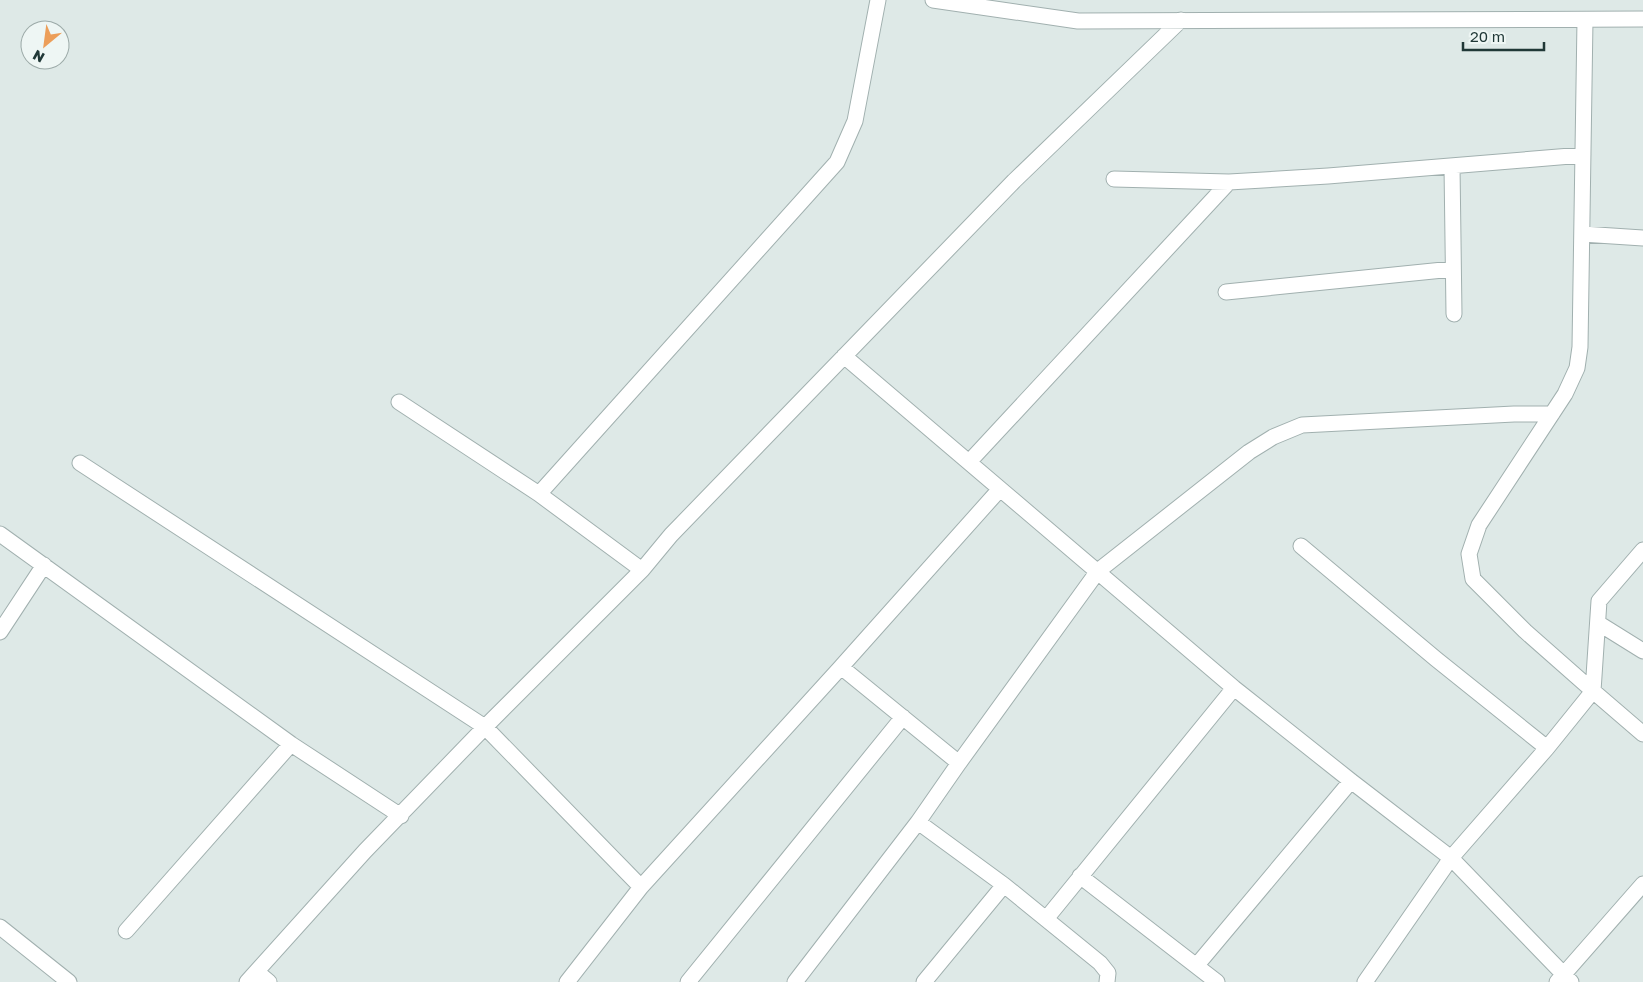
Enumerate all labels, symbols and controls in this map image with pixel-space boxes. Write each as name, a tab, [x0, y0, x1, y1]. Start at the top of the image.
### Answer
north arrow	[20, 20, 70, 70]
scale bar	[1463, 20, 1544, 52]
text: 20 m	[1470, 27, 1505, 45]
text: N	[30, 47, 47, 67]

